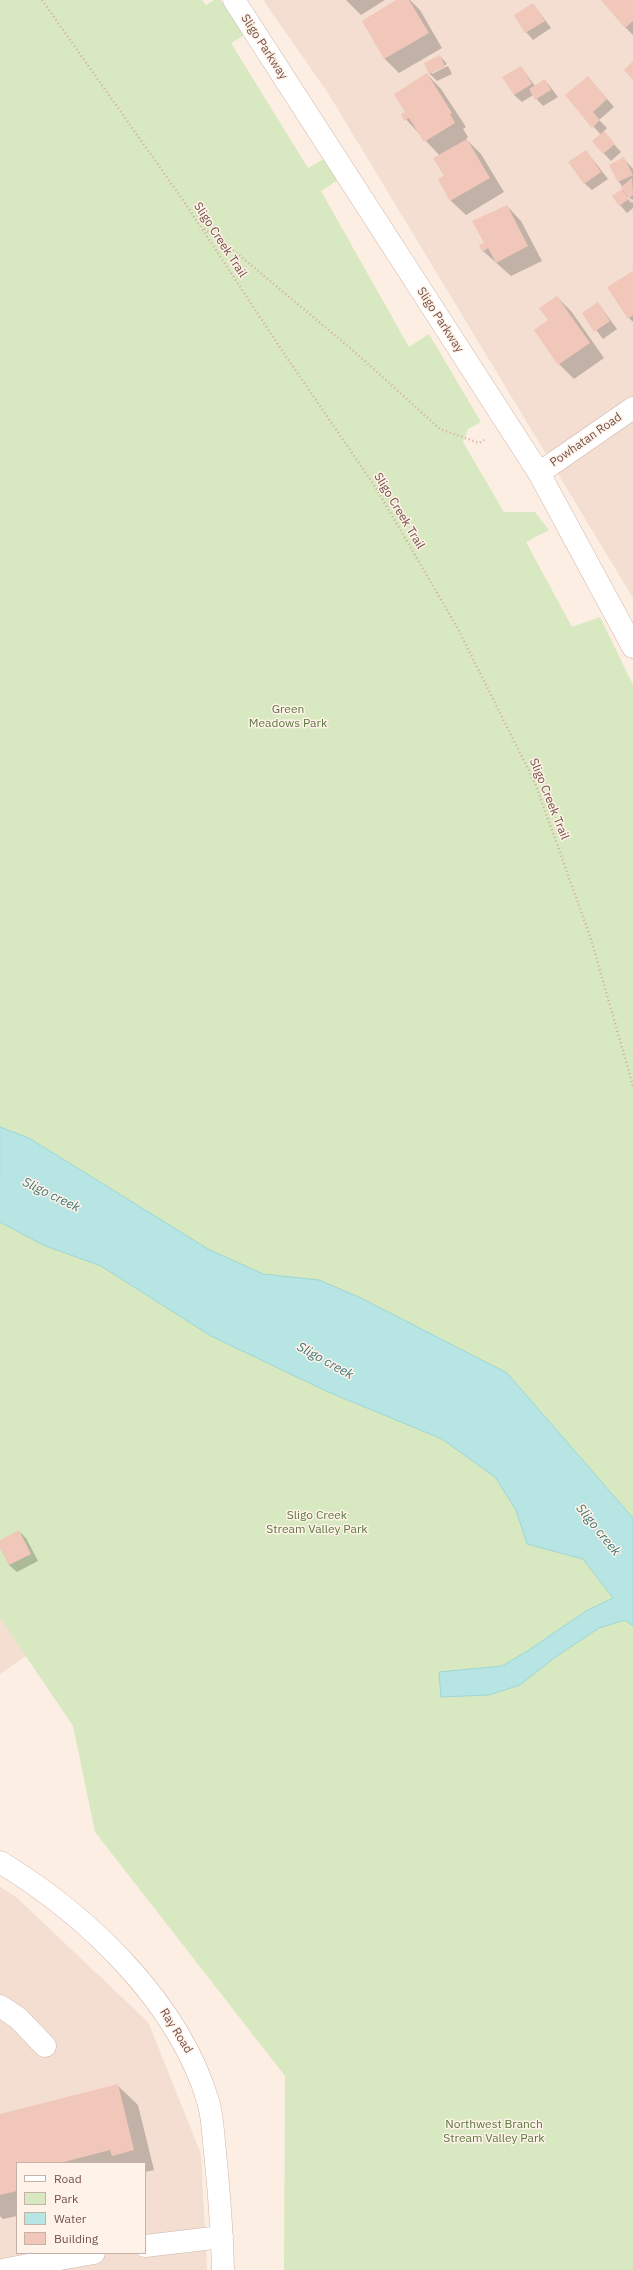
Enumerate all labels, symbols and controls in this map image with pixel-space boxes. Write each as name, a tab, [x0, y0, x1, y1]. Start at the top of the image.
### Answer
street label: Sligo Parkway	[238, 12, 290, 82]
street label: Sligo Creek Trail	[190, 200, 250, 280]
street label: Sligo Parkway	[414, 285, 466, 355]
street label: Powhatan Road	[547, 410, 625, 470]
street label: Sligo Creek Trail	[371, 470, 427, 552]
park label: Green Meadows Park	[249, 703, 327, 731]
street label: Sligo Creek Trail	[526, 756, 572, 842]
water label: Sligo creek	[20, 1174, 82, 1216]
water label: Sligo creek	[294, 1339, 356, 1383]
water label: Sligo creek	[572, 1501, 624, 1559]
park label: Sligo Creek Stream Valley Park	[266, 1509, 368, 1537]
street label: Ray Road	[157, 2006, 195, 2056]
park label: Northwest Branch Stream Valley Park	[443, 2118, 545, 2146]
legend	[16, 2162, 146, 2254]
text: Road	[54, 2171, 82, 2186]
text: Park	[54, 2191, 78, 2206]
text: Water	[54, 2211, 86, 2226]
text: Building	[54, 2231, 98, 2246]

